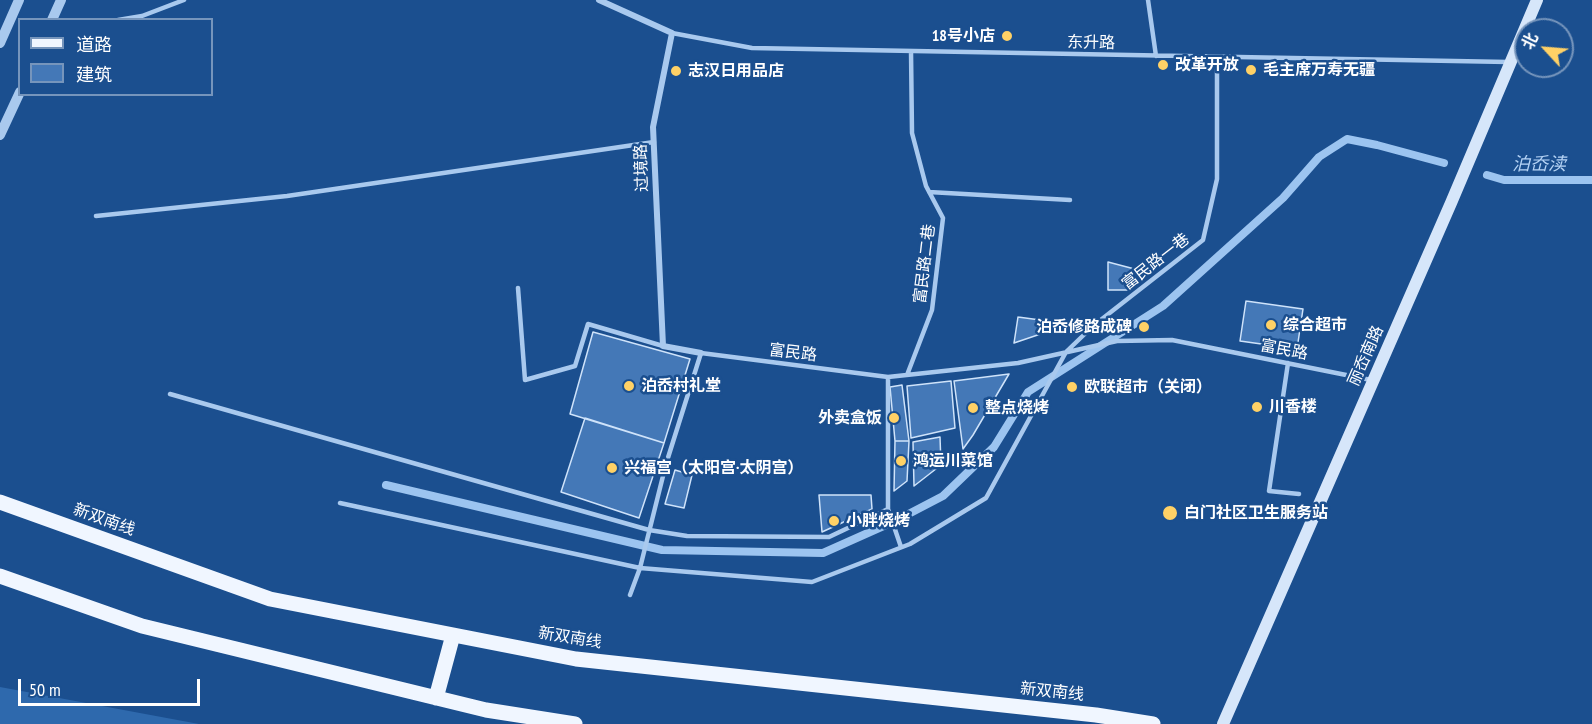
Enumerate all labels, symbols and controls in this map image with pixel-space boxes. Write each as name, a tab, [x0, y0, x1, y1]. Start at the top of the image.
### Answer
legend	[18, 18, 213, 96]
north arrow	[1514, 18, 1574, 78]
place label: 18号小店	[932, 26, 995, 46]
marker: 18号小店	[1000, 29, 1014, 43]
text: 北	[1517, 29, 1542, 53]
text: 道路	[76, 33, 112, 56]
street label: 东升路	[1067, 33, 1115, 53]
place label: 改革开放	[1175, 55, 1239, 75]
marker: 改革开放	[1156, 58, 1170, 72]
place label: 毛主席万寿无疆	[1263, 60, 1375, 80]
place label: 志汉日用品店	[688, 61, 784, 81]
text: 建筑	[76, 63, 112, 86]
marker: 毛主席万寿无疆	[1244, 63, 1258, 77]
marker: 志汉日用品店	[669, 64, 683, 78]
street label: 过境路	[632, 144, 652, 192]
water label: 泊岙渎	[1512, 154, 1566, 176]
street label: 富民路二巷	[911, 223, 939, 305]
street label: 富民路一巷	[1119, 230, 1193, 294]
place label: 综合超市	[1283, 315, 1347, 335]
place label: 泊岙修路成碑	[1036, 317, 1132, 337]
marker: 综合超市	[1264, 318, 1278, 332]
marker: 泊岙修路成碑	[1137, 320, 1151, 334]
street label: 丽岙南路	[1344, 323, 1388, 389]
street label: 富民路	[1259, 336, 1309, 364]
street label: 富民路	[768, 341, 818, 365]
place label: 泊岙村礼堂	[641, 376, 721, 396]
place label: 欧联超市（关闭）	[1084, 377, 1212, 397]
marker: 泊岙村礼堂	[622, 379, 636, 393]
marker: 欧联超市（关闭）	[1065, 380, 1079, 394]
place label: 川香楼	[1269, 397, 1317, 417]
place label: 整点烧烤	[985, 398, 1049, 418]
marker: 川香楼	[1250, 400, 1264, 414]
marker: 整点烧烤	[966, 401, 980, 415]
place label: 外卖盒饭	[818, 408, 882, 428]
marker: 外卖盒饭	[887, 411, 901, 425]
place label: 鸿运川菜馆	[913, 451, 993, 471]
marker: 鸿运川菜馆	[894, 454, 908, 468]
place label: 兴福宫（太阳宫·太阴宫）	[624, 458, 803, 478]
marker: 兴福宫（太阳宫·太阴宫）	[605, 461, 619, 475]
street label: 新双南线	[71, 500, 137, 540]
place label: 白门社区卫生服务站	[1184, 503, 1328, 523]
marker: 白门社区卫生服务站	[1161, 504, 1179, 522]
place label: 小胖烧烤	[846, 511, 910, 531]
marker: 小胖烧烤	[827, 514, 841, 528]
street label: 新双南线	[537, 624, 603, 652]
scale bar	[21, 667, 202, 705]
text: 50 m	[29, 678, 61, 701]
street label: 新双南线	[1019, 679, 1085, 705]

